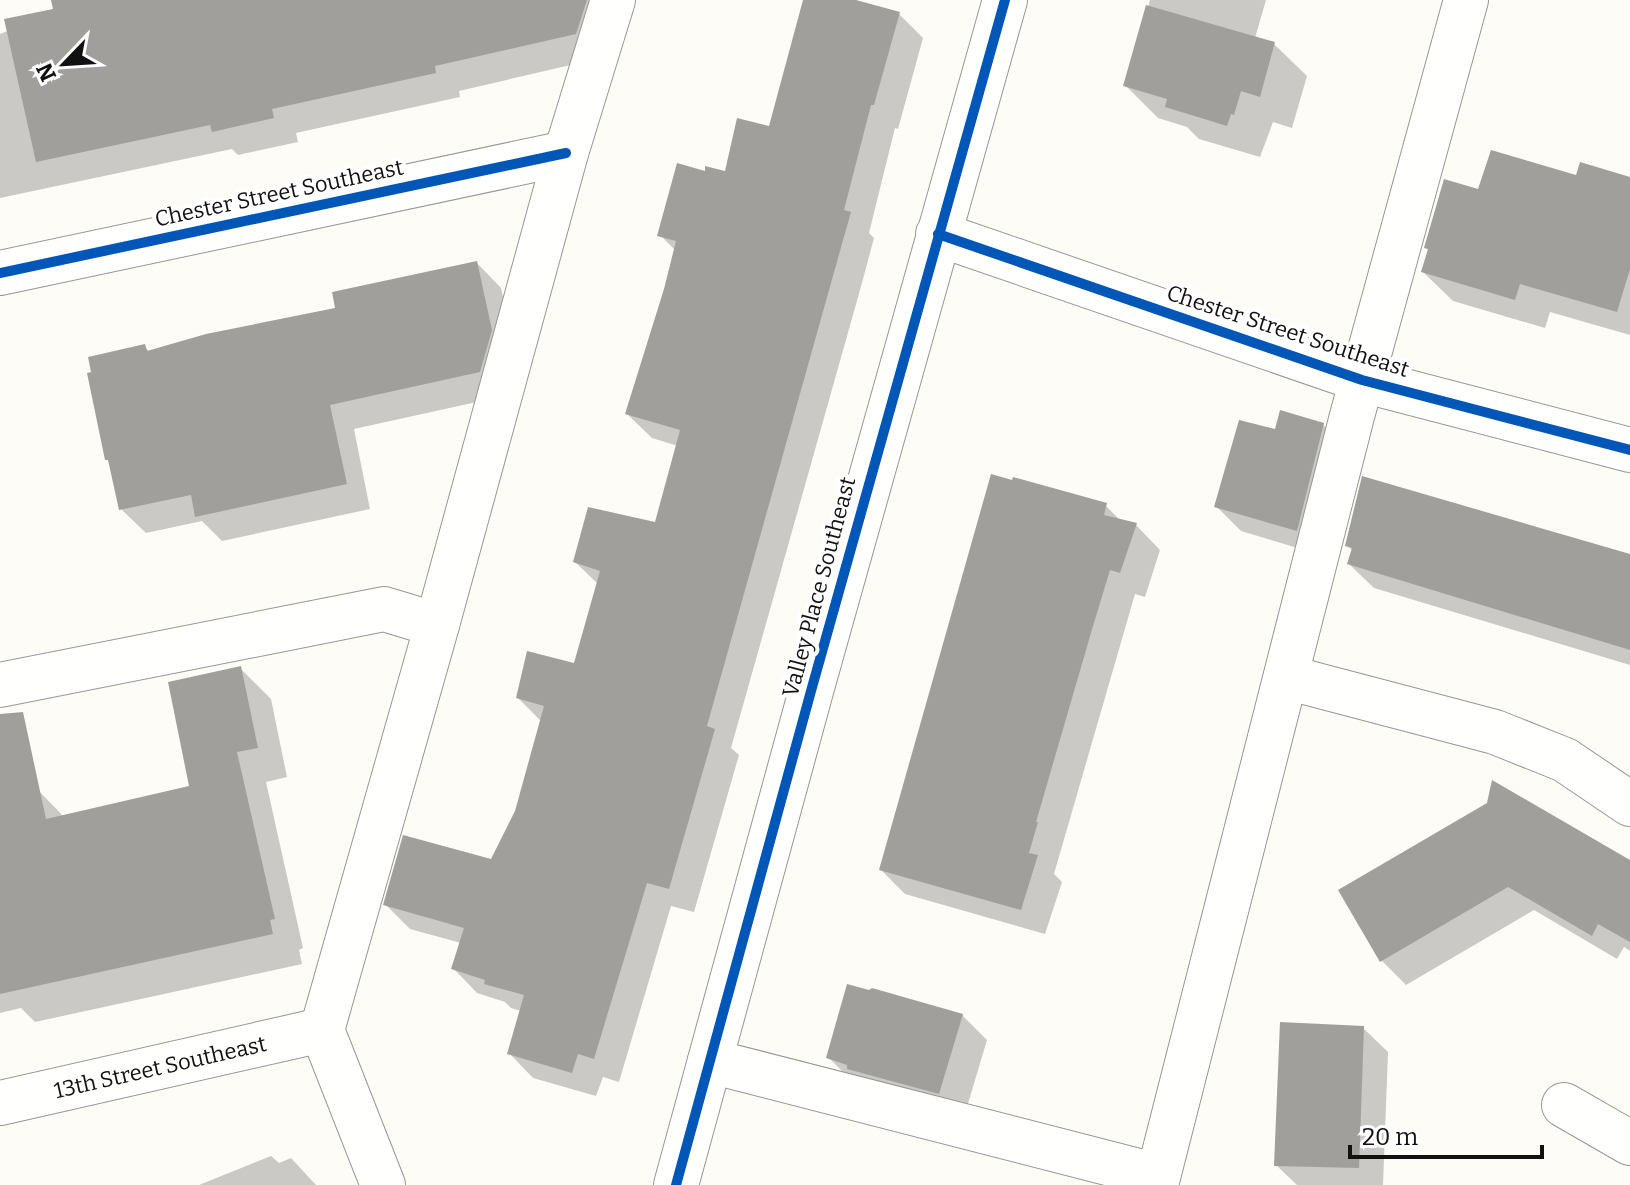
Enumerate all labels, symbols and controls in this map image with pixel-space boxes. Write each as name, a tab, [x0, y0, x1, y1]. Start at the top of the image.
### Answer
north arrow	[24, 24, 104, 104]
text: N	[30, 59, 62, 86]
street label: Chester Street Southeast	[152, 153, 406, 233]
street label: Chester Street Southeast	[1163, 279, 1413, 383]
street label: Valley Place Southeast	[777, 474, 861, 700]
street label: 13th Street Southeast	[51, 1030, 269, 1104]
scale bar	[1350, 1109, 1542, 1159]
text: 20 m	[1362, 1123, 1418, 1151]

